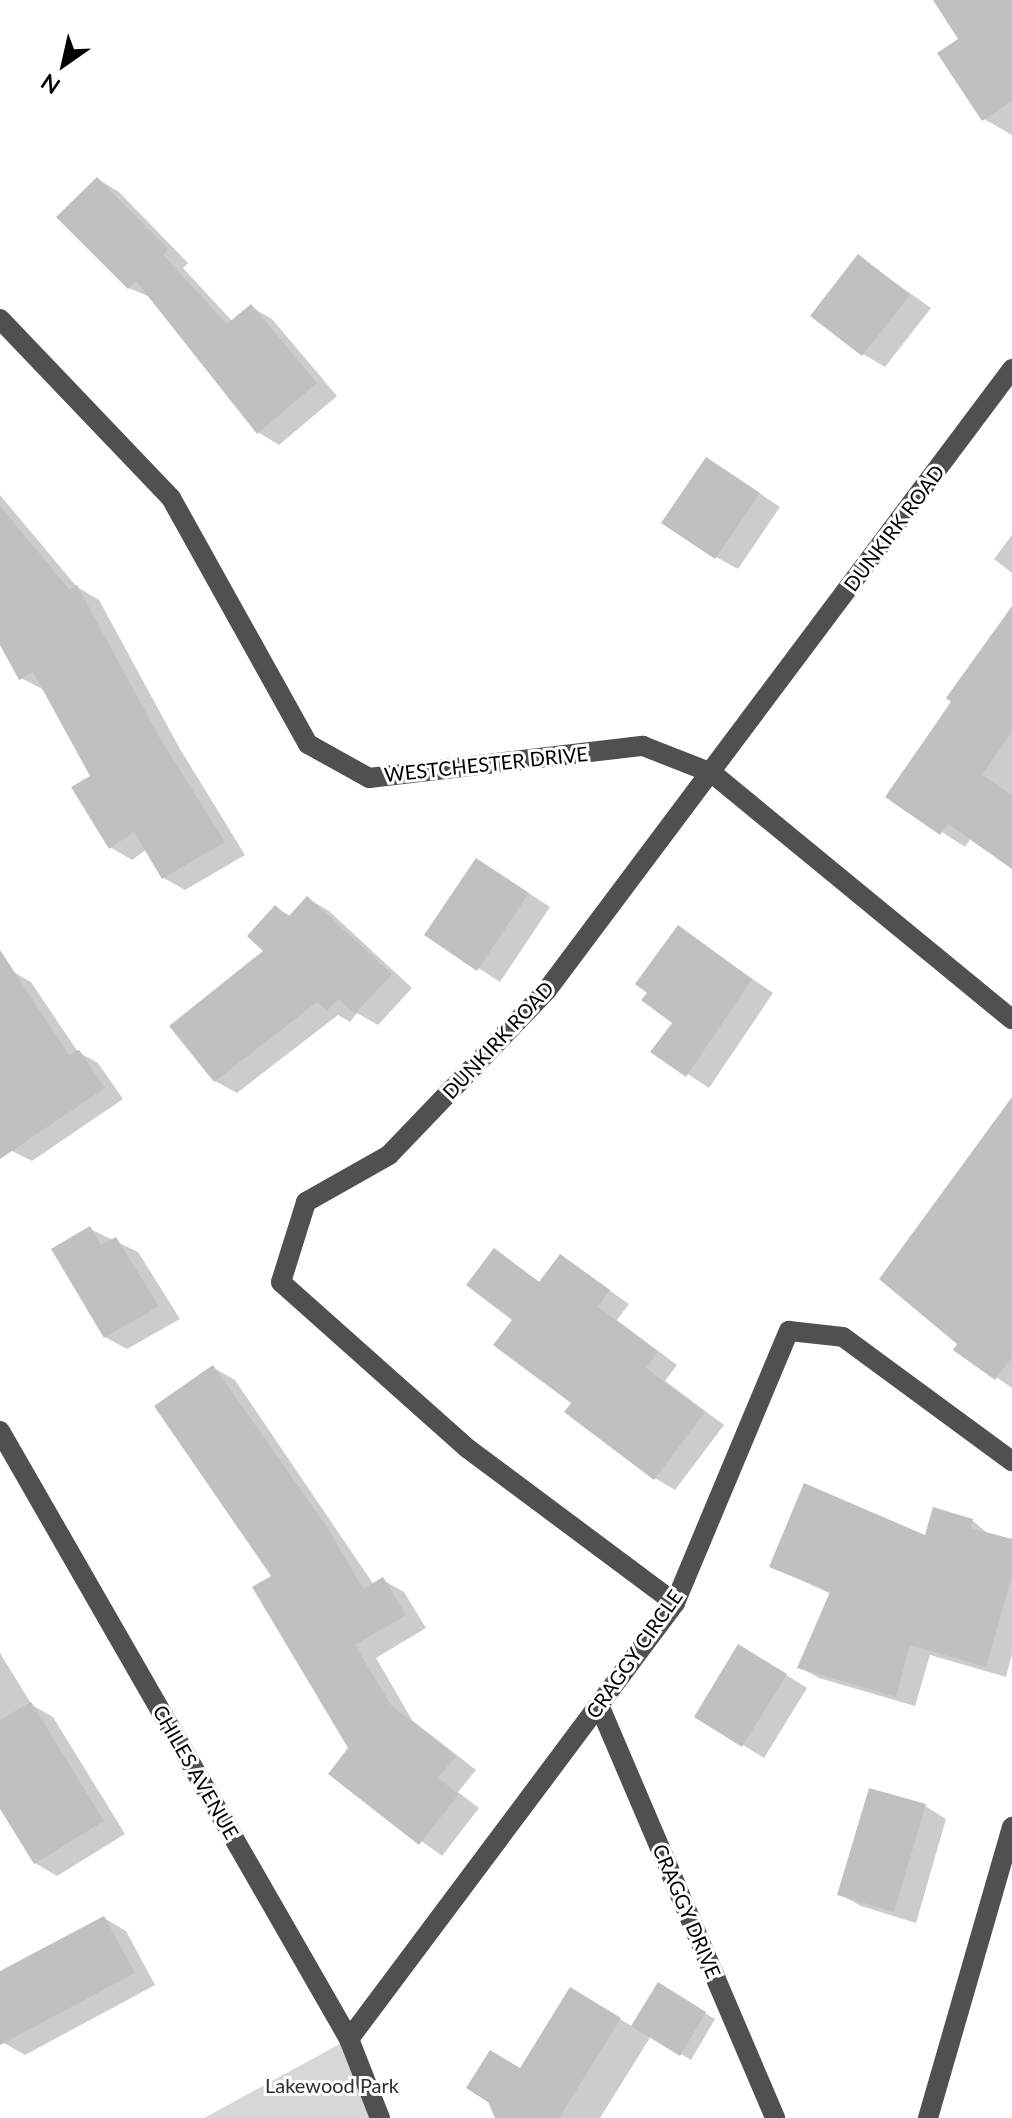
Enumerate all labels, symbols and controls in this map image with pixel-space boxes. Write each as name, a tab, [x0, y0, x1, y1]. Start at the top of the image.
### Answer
north arrow	[24, 24, 104, 104]
text: N	[36, 68, 65, 100]
street label: DUNKIRK ROAD	[839, 460, 949, 596]
street label: WESTCHESTER DRIVE	[383, 741, 589, 787]
street label: DUNKIRK ROAD	[437, 976, 559, 1104]
street label: CRAGGY CIRCLE	[581, 1585, 687, 1723]
street label: CHILES AVENUE	[148, 1701, 244, 1843]
street label: CRAGGY DRIVE	[648, 1840, 726, 1982]
park label: Lakewood Park	[265, 2073, 399, 2097]

